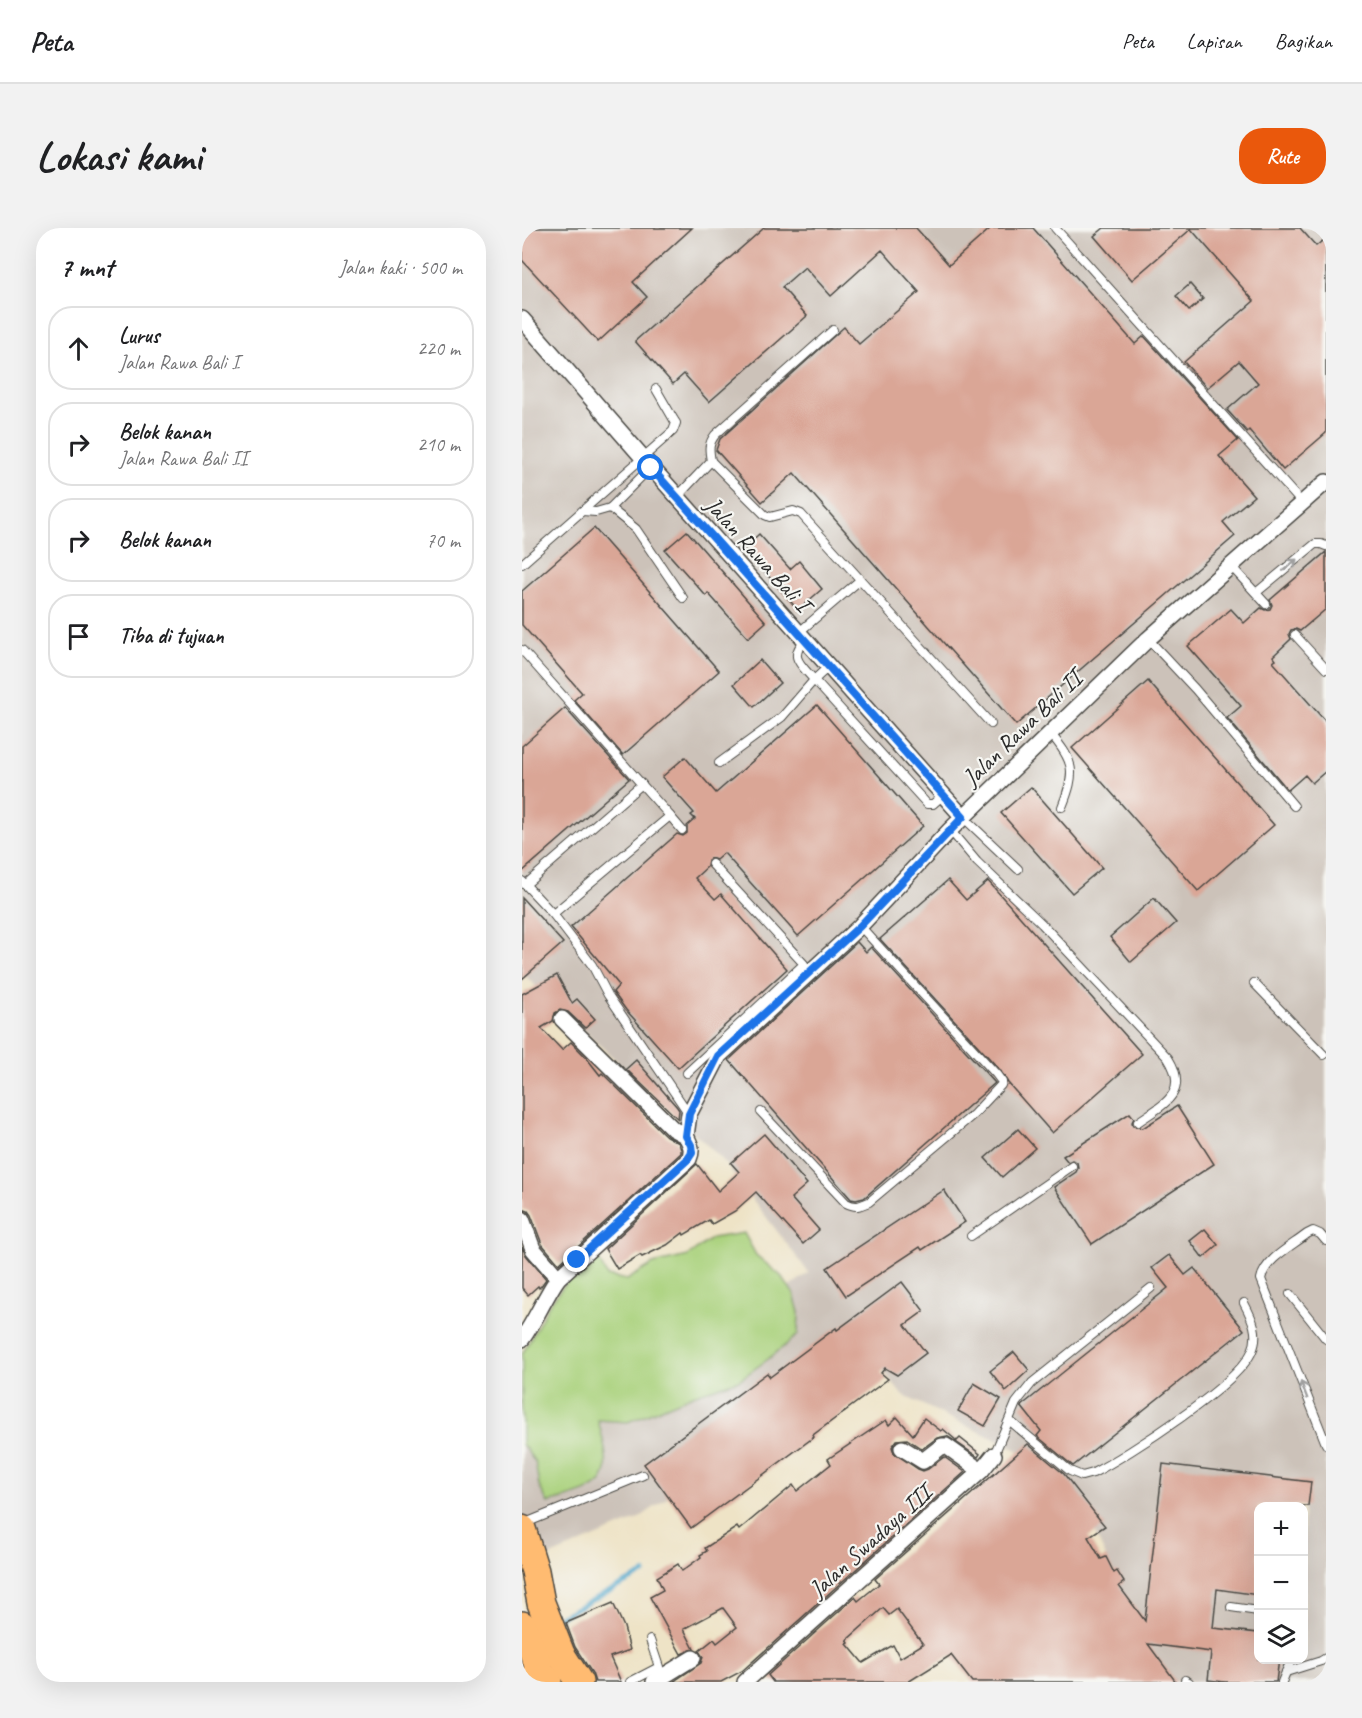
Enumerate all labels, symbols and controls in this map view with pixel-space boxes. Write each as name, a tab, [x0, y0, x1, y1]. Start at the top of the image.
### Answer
text: Peta	[30, 24, 73, 59]
text: Peta	[1122, 28, 1154, 54]
text: Lapisan	[1187, 28, 1242, 54]
text: Bagikan	[1275, 28, 1332, 54]
button: Rute	[1239, 128, 1326, 184]
text: Lokasi kami	[36, 130, 202, 183]
text: 7 mnt	[60, 251, 113, 284]
text: Jalan kaki · 500 m	[339, 255, 462, 280]
text: Lurus	[119, 322, 159, 350]
icon: ahead	[62, 332, 95, 365]
text: 220 m	[417, 336, 460, 361]
text: Jalan Rawa Bali I	[119, 350, 239, 375]
text: Belok kanan	[119, 418, 211, 446]
icon: right	[62, 428, 95, 461]
text: 210 m	[417, 432, 460, 457]
text: Jalan Rawa Bali II	[119, 446, 248, 471]
route start	[637, 454, 663, 480]
street label: Jalan Rawa Bali I	[698, 490, 821, 622]
icon: right	[62, 524, 95, 557]
text: Belok kanan	[119, 526, 211, 554]
text: 70 m	[426, 528, 460, 553]
one-way arrow	[1282, 558, 1298, 571]
icon: arrive	[62, 620, 95, 653]
text: Tiba di tujuan	[119, 622, 224, 650]
street label: Jalan Rawa Bali II	[955, 660, 1092, 793]
route end	[563, 1246, 589, 1272]
one-way arrow	[1298, 1381, 1309, 1400]
street label: Jalan Swadaya III	[802, 1475, 941, 1605]
map controls	[1254, 1502, 1308, 1664]
button: +	[1254, 1502, 1308, 1556]
button: −	[1254, 1556, 1308, 1610]
button: layers	[1254, 1610, 1308, 1664]

